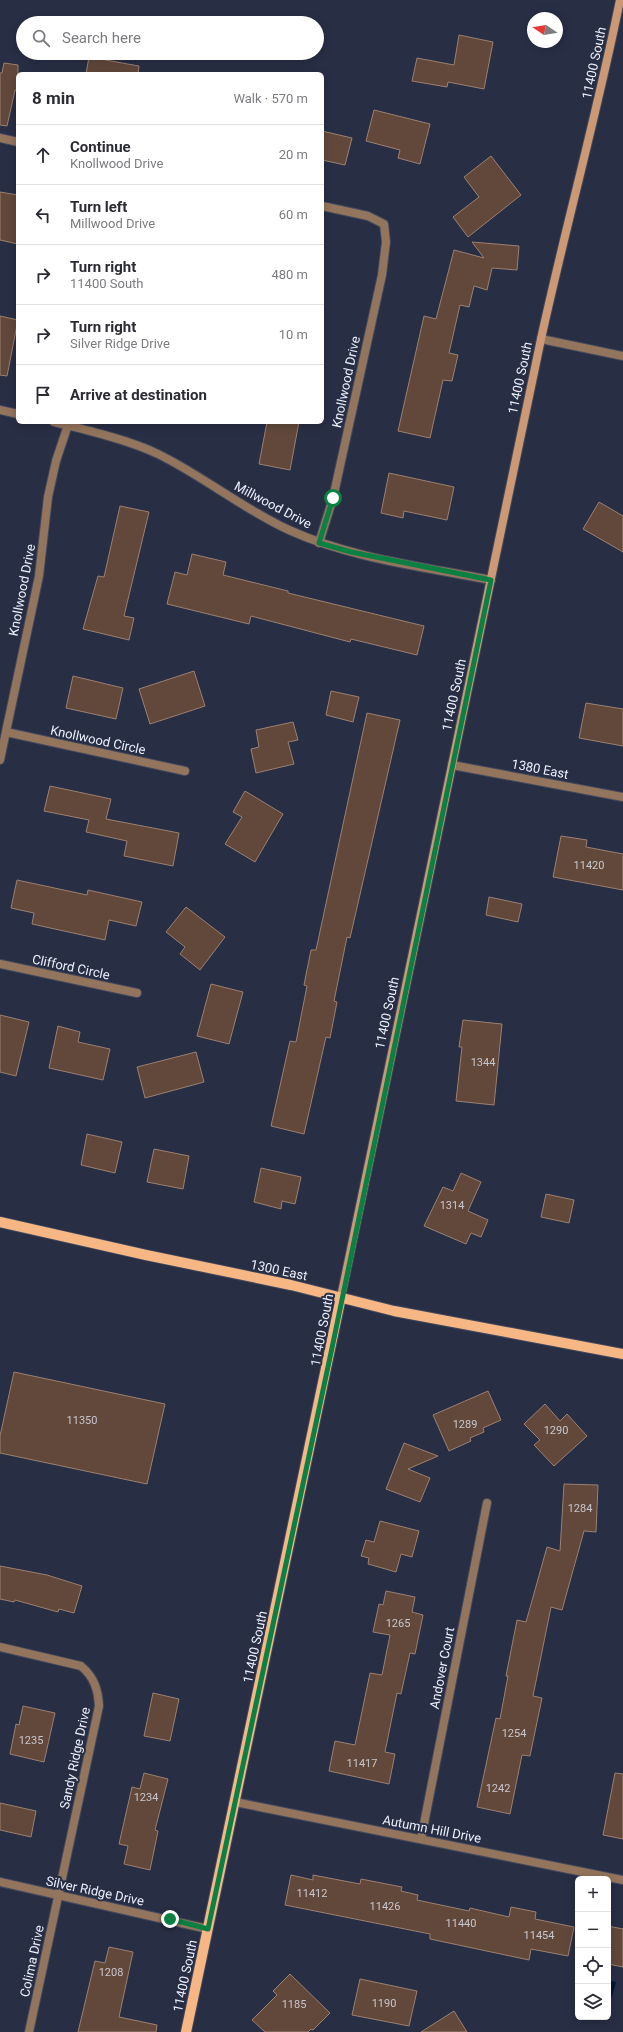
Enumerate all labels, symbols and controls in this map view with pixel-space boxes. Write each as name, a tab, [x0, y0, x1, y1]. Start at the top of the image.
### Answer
north arrow	[527, 12, 563, 48]
search box	[16, 16, 324, 60]
street label: 11400 South	[579, 26, 609, 100]
icon: search	[30, 27, 52, 49]
text: Search here	[62, 29, 141, 47]
text: 8 min	[32, 88, 75, 108]
text: Walk · 570 m	[233, 91, 308, 106]
text: Continue	[70, 138, 131, 156]
icon: ahead	[32, 144, 54, 166]
text: 20 m	[279, 147, 308, 162]
text: Knollwood Drive	[70, 156, 163, 171]
text: Turn left	[70, 198, 127, 216]
icon: left	[32, 204, 54, 226]
text: 60 m	[279, 207, 308, 222]
text: Millwood Drive	[70, 216, 155, 231]
text: Turn right	[70, 258, 136, 276]
icon: right	[32, 264, 54, 286]
text: 480 m	[271, 267, 308, 282]
text: 11400 South	[70, 276, 143, 291]
text: Turn right	[70, 318, 136, 336]
icon: right	[32, 324, 54, 346]
text: 10 m	[279, 327, 308, 342]
street label: Knollwood Drive	[329, 335, 363, 429]
text: Silver Ridge Drive	[70, 336, 170, 351]
street label: 11400 South	[505, 341, 535, 415]
icon: arrive	[32, 384, 54, 406]
text: Arrive at destination	[70, 386, 207, 404]
street label: Millwood Drive	[232, 478, 314, 532]
route start	[324, 489, 342, 507]
street label: Knollwood Drive	[6, 543, 38, 637]
street label: 11400 South	[439, 658, 469, 732]
street label: Knollwood Circle	[49, 723, 147, 757]
street label: 1380 East	[510, 756, 570, 782]
house number: 11420	[574, 859, 604, 872]
street label: Clifford Circle	[31, 951, 111, 983]
street label: 11400 South	[372, 976, 402, 1050]
house number: 1344	[471, 1056, 495, 1069]
house number: 1314	[440, 1199, 464, 1212]
street label: 1300 East	[249, 1257, 309, 1283]
street label: 11400 South	[308, 1293, 336, 1367]
house number: 11350	[67, 1414, 97, 1427]
house number: 1289	[453, 1418, 477, 1431]
house number: 1290	[544, 1424, 568, 1437]
house number: 1284	[568, 1502, 592, 1515]
street label: 11400 South	[240, 1610, 270, 1684]
house number: 1265	[386, 1617, 410, 1630]
street label: Andover Court	[427, 1626, 457, 1710]
street label: Sandy Ridge Drive	[57, 1706, 93, 1810]
house number: 1254	[502, 1727, 526, 1740]
house number: 1235	[19, 1734, 43, 1747]
house number: 11417	[347, 1757, 377, 1770]
house number: 1242	[486, 1782, 510, 1795]
house number: 1234	[134, 1791, 158, 1804]
street label: Autumn Hill Drive	[381, 1812, 483, 1846]
street label: Silver Ridge Drive	[45, 1873, 146, 1909]
map controls	[575, 1876, 611, 2020]
button: +	[575, 1876, 611, 1912]
house number: 11412	[297, 1887, 327, 1900]
house number: 11426	[370, 1900, 400, 1913]
route end	[161, 1910, 179, 1928]
button: −	[575, 1912, 611, 1948]
house number: 11440	[446, 1917, 476, 1930]
street label: Colima Drive	[17, 1924, 47, 1998]
house number: 11454	[524, 1929, 554, 1942]
street label: 11400 South	[170, 1939, 200, 2013]
button: locate	[575, 1948, 611, 1984]
house number: 1208	[99, 1966, 123, 1979]
button: layers	[575, 1984, 611, 2020]
house number: 1190	[372, 1997, 396, 2010]
house number: 1185	[282, 1998, 306, 2011]

